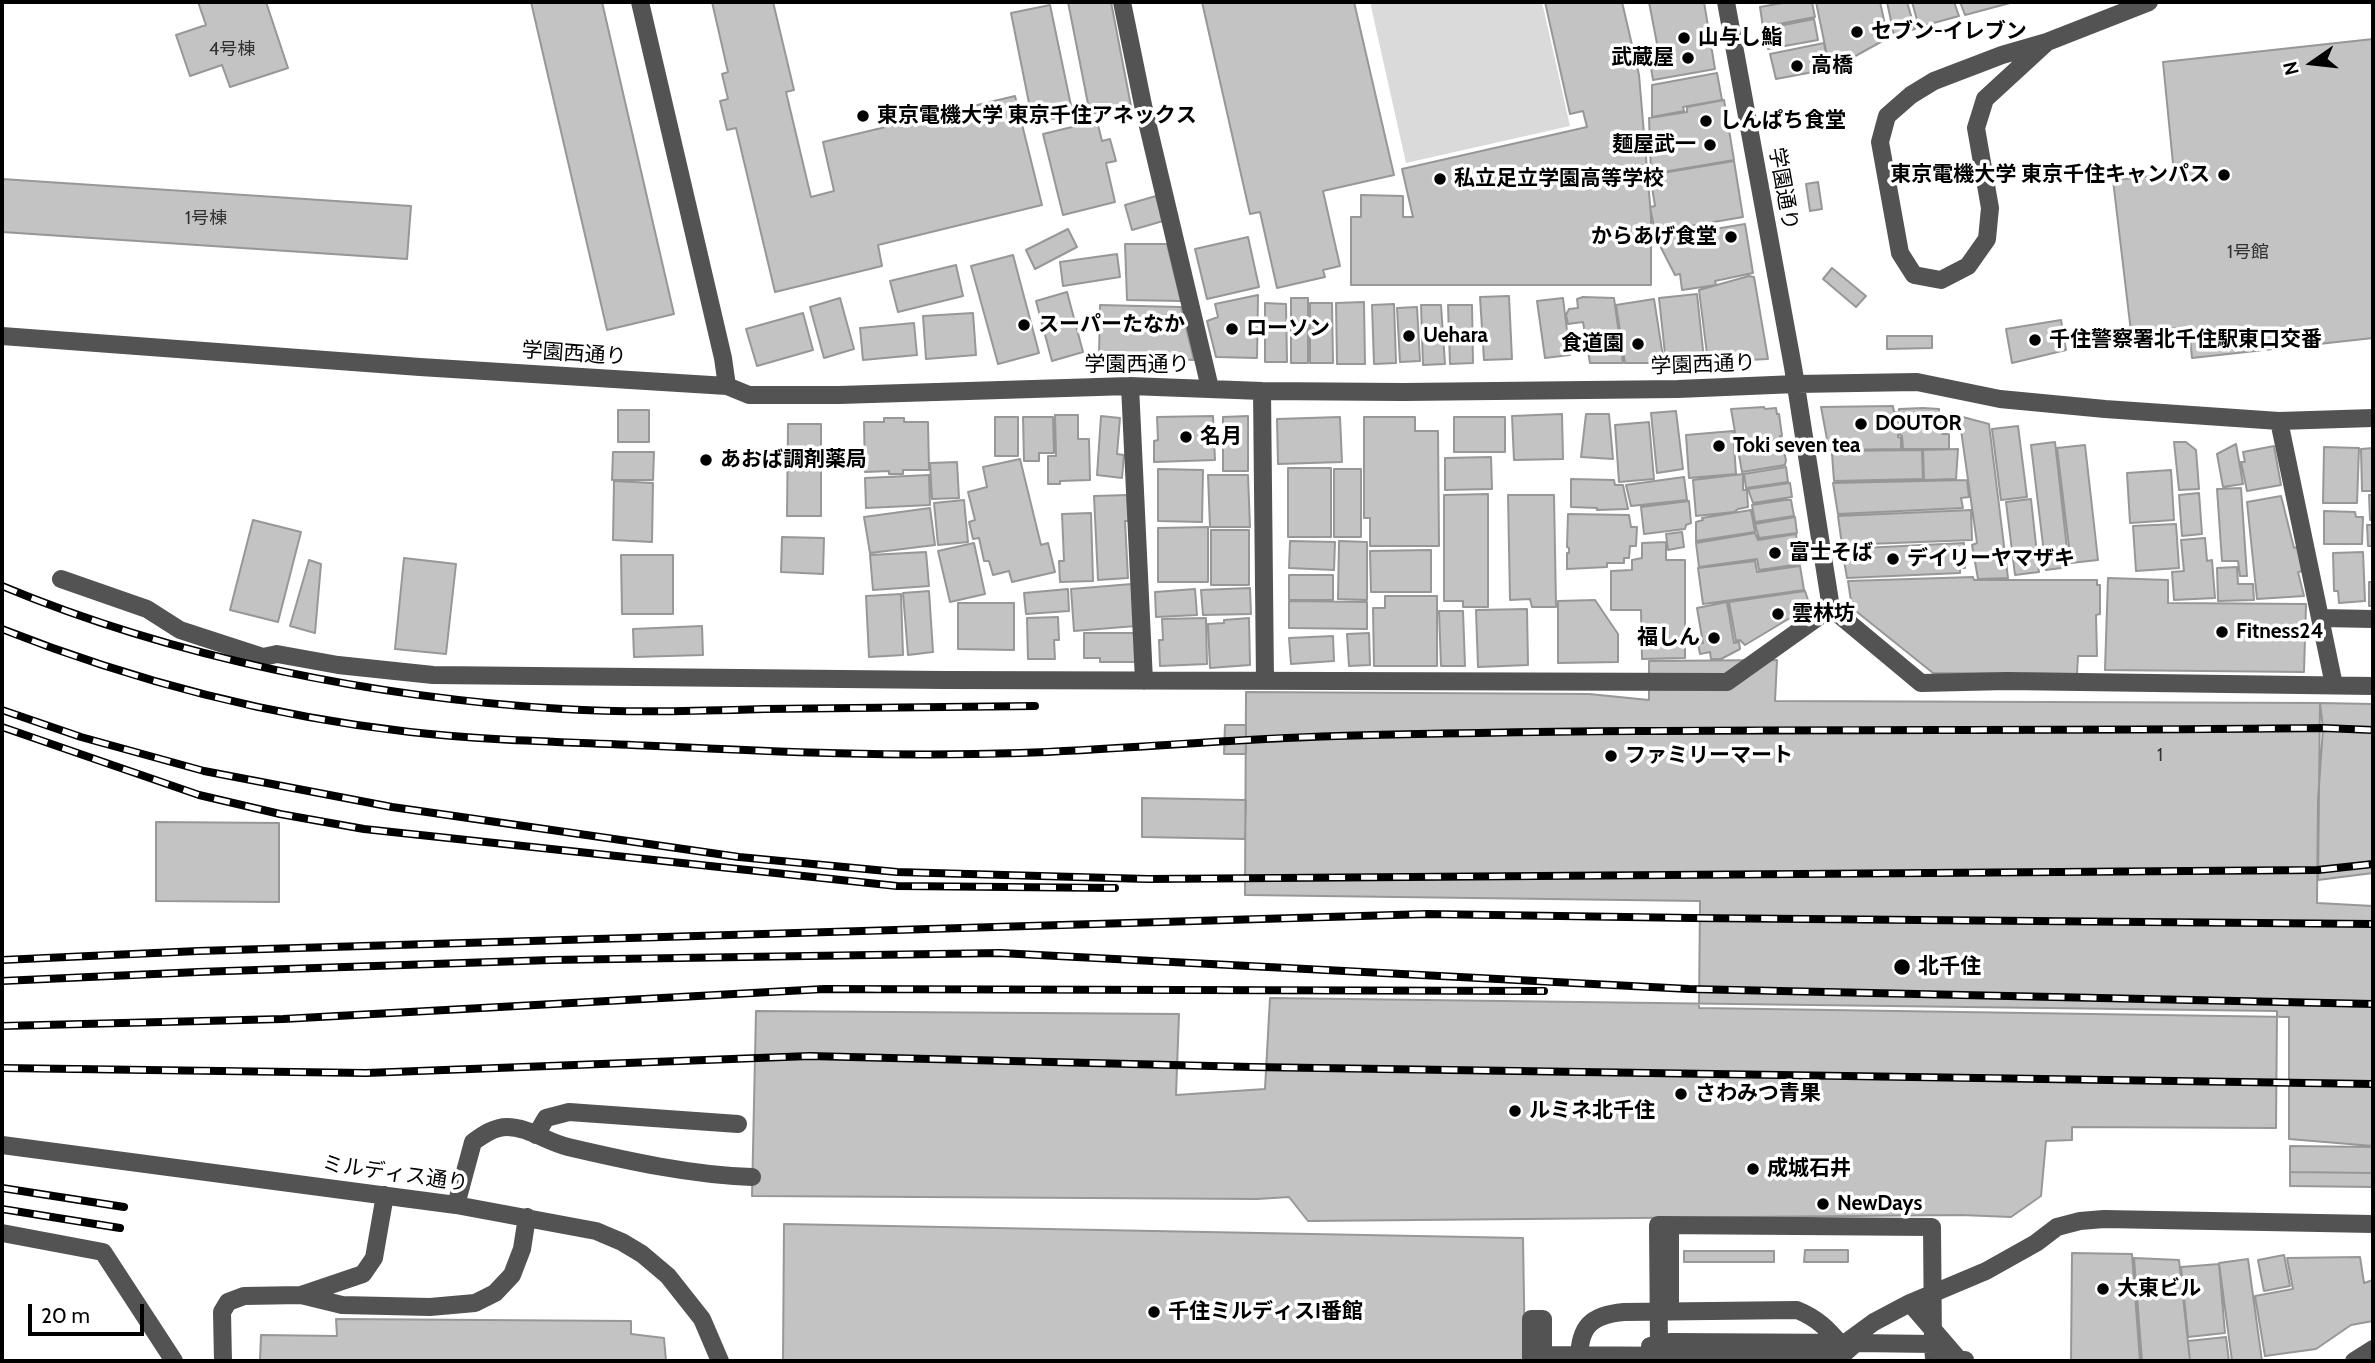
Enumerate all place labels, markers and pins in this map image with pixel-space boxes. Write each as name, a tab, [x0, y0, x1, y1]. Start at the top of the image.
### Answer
place label: セブン-イレブン	[1871, 19, 2027, 45]
marker: セブン-イレブン	[1849, 24, 1865, 40]
place label: 山与し鮨	[1698, 25, 1782, 51]
marker: 山与し鮨	[1676, 30, 1692, 46]
place label: 武蔵屋	[1611, 45, 1674, 71]
marker: 武蔵屋	[1680, 50, 1696, 66]
place label: 高橋	[1811, 53, 1853, 79]
marker: 高橋	[1789, 58, 1805, 74]
place label: 東京電機大学 東京千住アネックス	[877, 103, 1197, 129]
marker: 東京電機大学 東京千住アネックス	[855, 108, 871, 124]
place label: しんぱち食堂	[1720, 108, 1846, 134]
marker: しんぱち食堂	[1698, 113, 1714, 129]
place label: 麺屋武一	[1612, 132, 1696, 158]
marker: 麺屋武一	[1702, 137, 1718, 153]
place label: 東京電機大学 東京千住キャンパス	[1890, 162, 2210, 188]
place label: 私立足立学園高等学校	[1454, 166, 1664, 192]
marker: 東京電機大学 東京千住キャンパス	[2216, 167, 2232, 183]
marker: 私立足立学園高等学校	[1432, 171, 1448, 187]
place label: からあげ食堂	[1591, 224, 1717, 250]
marker: からあげ食堂	[1723, 229, 1739, 245]
place label: スーパーたなか	[1038, 312, 1185, 338]
place label: ローソン	[1246, 316, 1330, 342]
marker: スーパーたなか	[1016, 317, 1032, 333]
marker: ローソン	[1224, 321, 1240, 337]
place label: Uehara	[1423, 323, 1488, 349]
place label: 千住警察署北千住駅東口交番	[2049, 327, 2322, 353]
marker: Uehara	[1401, 328, 1417, 344]
place label: 食道園	[1561, 331, 1624, 357]
marker: 千住警察署北千住駅東口交番	[2027, 332, 2043, 348]
marker: 食道園	[1630, 336, 1646, 352]
place label: DOUTOR	[1875, 411, 1962, 437]
marker: DOUTOR	[1853, 416, 1869, 432]
place label: 名月	[1200, 424, 1242, 450]
marker: 名月	[1178, 429, 1194, 445]
place label: Toki seven tea	[1733, 433, 1860, 459]
marker: Toki seven tea	[1711, 438, 1727, 454]
place label: あおば調剤薬局	[720, 447, 867, 473]
marker: あおば調剤薬局	[698, 452, 714, 468]
place label: 富士そば	[1789, 540, 1873, 566]
marker: 富士そば	[1767, 545, 1783, 561]
place label: デイリーヤマザキ	[1907, 546, 2075, 572]
marker: デイリーヤマザキ	[1885, 551, 1901, 567]
place label: 雲林坊	[1792, 601, 1855, 627]
marker: 雲林坊	[1770, 606, 1786, 622]
place label: Fitness24	[2236, 619, 2323, 645]
marker: Fitness24	[2214, 624, 2230, 640]
place label: 福しん	[1637, 625, 1700, 651]
marker: 福しん	[1706, 630, 1722, 646]
place label: ファミリーマート	[1625, 743, 1793, 769]
marker: ファミリーマート	[1603, 748, 1619, 764]
place label: 北千住	[1918, 954, 1981, 980]
marker: 北千住	[1892, 957, 1912, 977]
place label: さわみつ青果	[1695, 1081, 1821, 1107]
marker: さわみつ青果	[1673, 1086, 1689, 1102]
place label: ルミネ北千住	[1529, 1098, 1655, 1124]
marker: ルミネ北千住	[1507, 1103, 1523, 1119]
place label: 成城石井	[1767, 1156, 1851, 1182]
marker: 成城石井	[1745, 1161, 1761, 1177]
place label: NewDays	[1837, 1191, 1922, 1217]
marker: NewDays	[1815, 1196, 1831, 1212]
place label: 大東ビル	[2117, 1276, 2201, 1302]
marker: 大東ビル	[2095, 1281, 2111, 1297]
place label: 千住ミルディスI番館	[1168, 1299, 1363, 1325]
marker: 千住ミルディスI番館	[1146, 1304, 1162, 1320]

